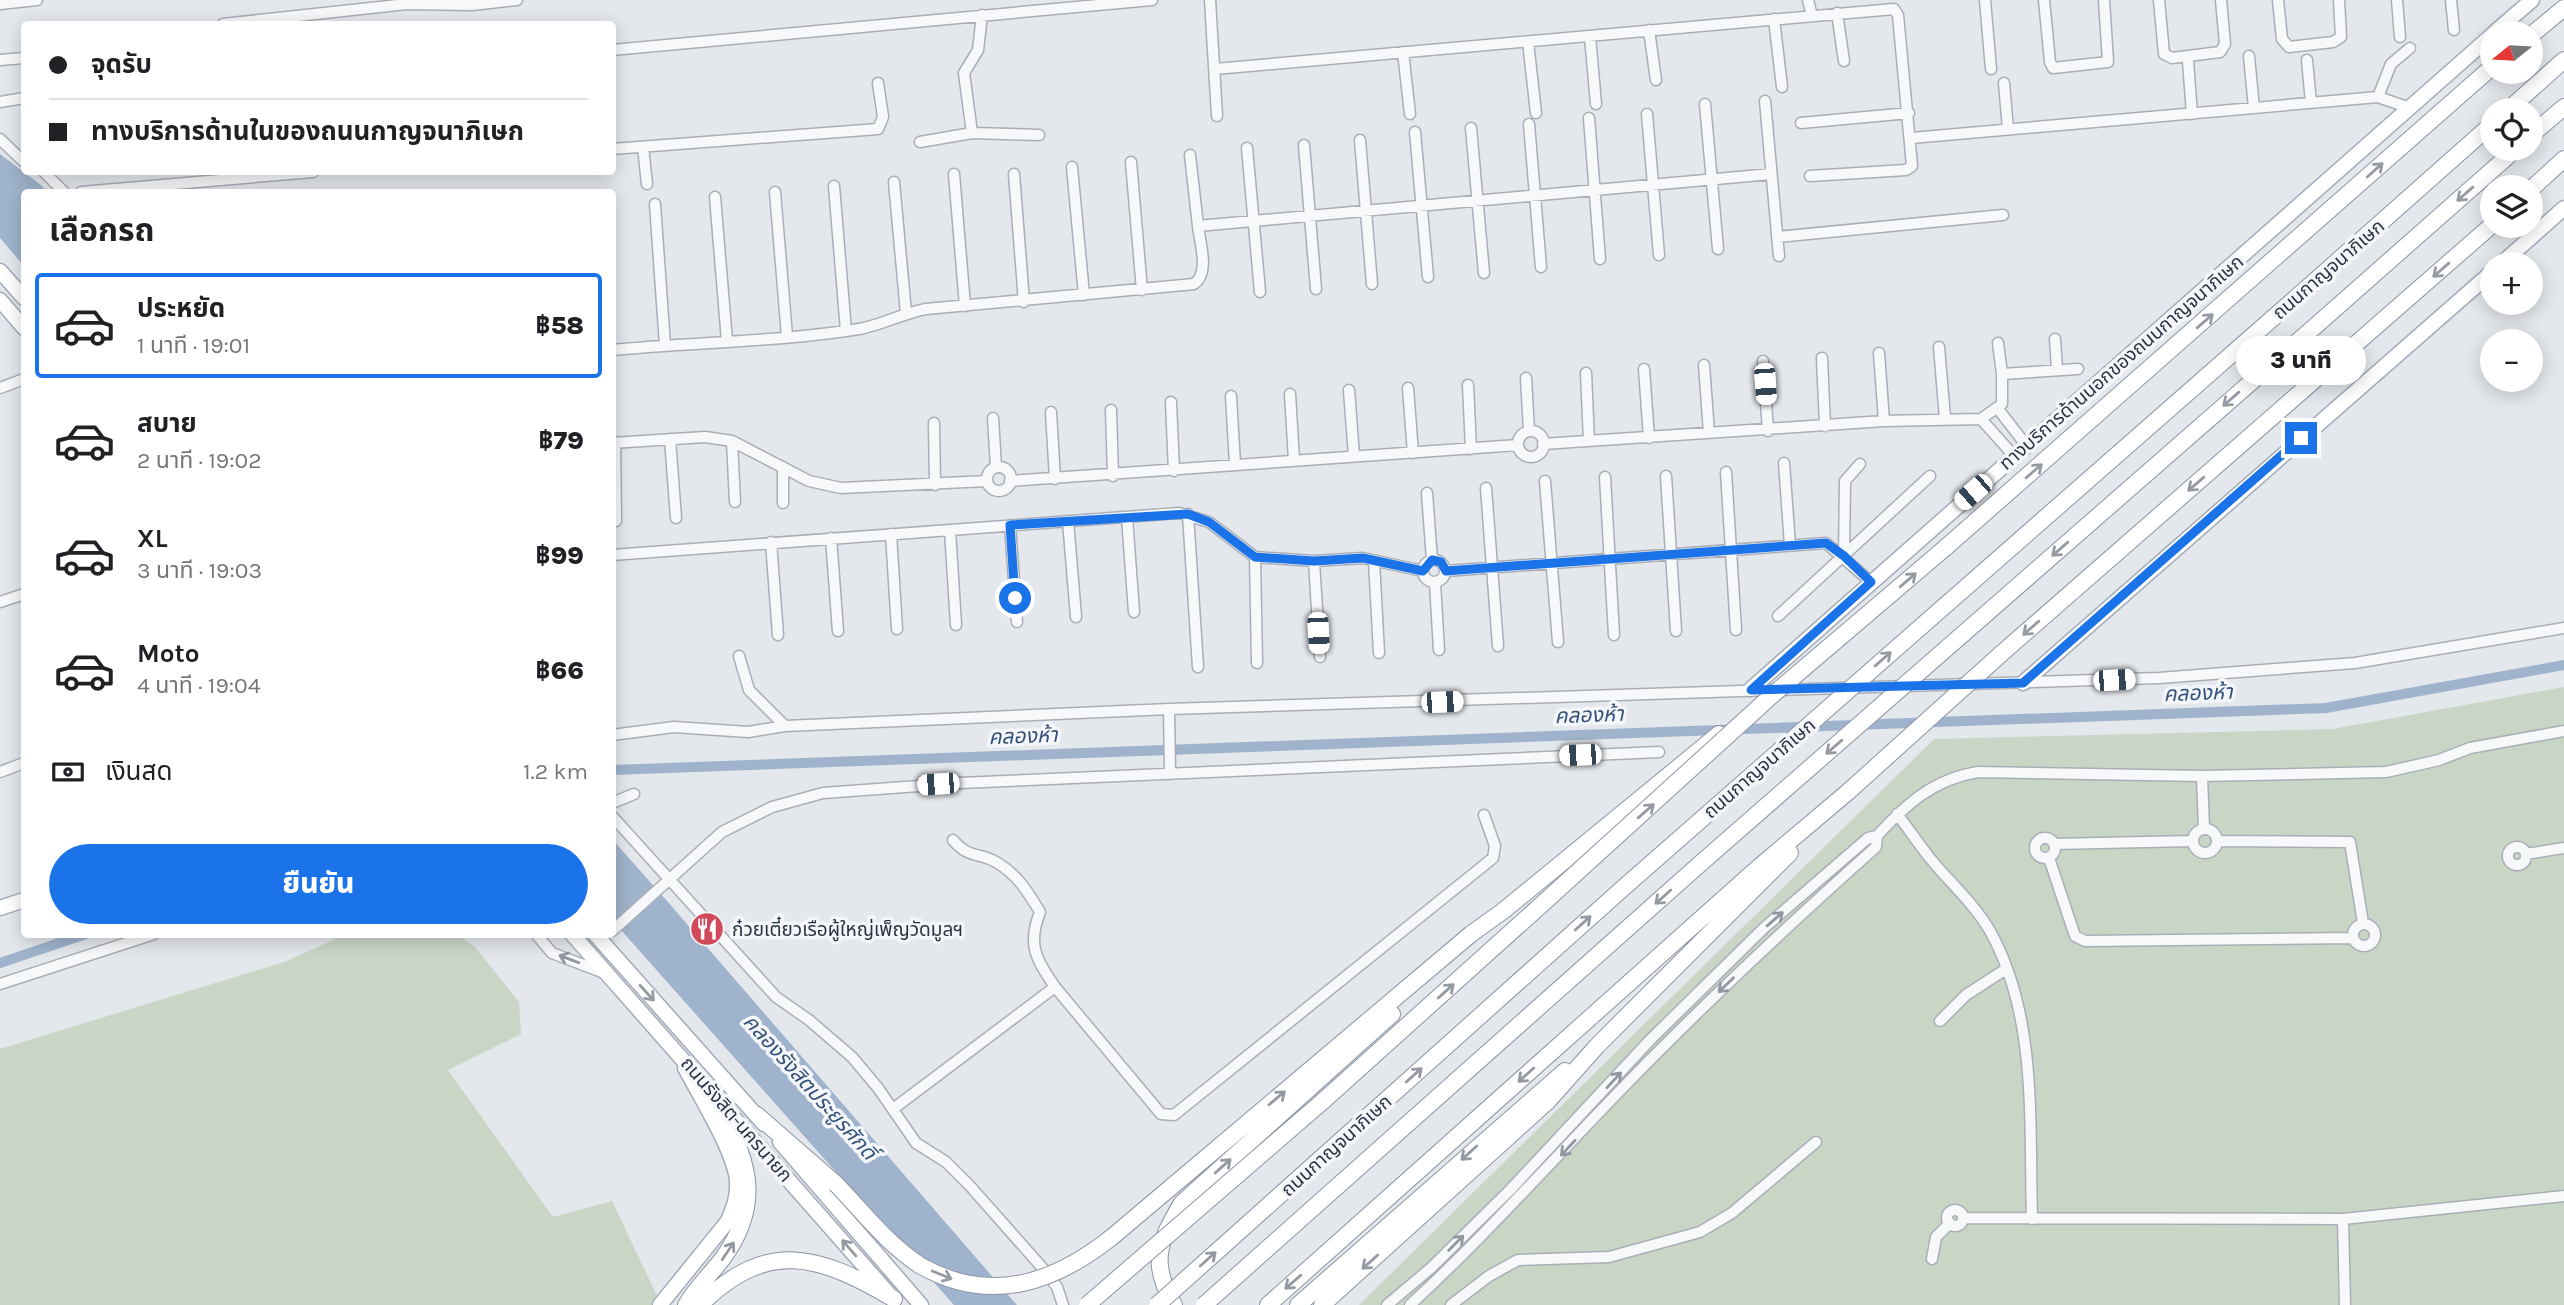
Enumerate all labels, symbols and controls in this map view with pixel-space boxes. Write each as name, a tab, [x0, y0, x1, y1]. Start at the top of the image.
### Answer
north arrow	[2480, 21, 2543, 84]
map controls	[2480, 21, 2543, 392]
text: จุดรับ	[91, 49, 152, 80]
button: locate	[2480, 98, 2543, 161]
text: ทางบริการด้านในของถนนกาญจนาภิเษก	[91, 116, 524, 147]
one-way arrow	[2366, 162, 2384, 178]
button: layers	[2480, 175, 2543, 238]
one-way arrow	[2456, 186, 2474, 202]
text: เลือกรถ	[49, 212, 154, 249]
street label: ถนนกาญจนาภิเษก	[2268, 215, 2389, 324]
street label: ทางบริการด้านนอกของถนนกาญจนาภิเษก	[1994, 250, 2248, 475]
button: +	[2480, 252, 2543, 315]
one-way arrow	[2432, 262, 2450, 278]
text: ประหยัด	[137, 293, 225, 324]
icon: car	[53, 294, 116, 357]
text: ฿58	[536, 310, 584, 341]
one-way arrow	[2196, 313, 2214, 329]
button: −	[2480, 329, 2543, 392]
text: 1 นาที · 19:01	[137, 332, 250, 359]
callout: 3 นาที	[2236, 336, 2366, 386]
text: 3 นาที	[2270, 347, 2332, 374]
car	[1754, 362, 1777, 406]
one-way arrow	[2223, 391, 2241, 407]
text: สบาย	[137, 408, 197, 439]
icon: car	[53, 409, 116, 472]
route end	[2285, 422, 2317, 454]
text: ฿79	[538, 425, 584, 456]
text: 2 นาที · 19:02	[137, 447, 262, 474]
one-way arrow	[2024, 463, 2042, 479]
car	[1951, 470, 1996, 514]
one-way arrow	[2187, 476, 2205, 492]
text: XL	[137, 523, 168, 554]
icon: car	[53, 524, 116, 587]
text: ฿99	[535, 540, 584, 571]
one-way arrow	[2051, 541, 2069, 557]
text: 3 นาที · 19:03	[137, 557, 262, 584]
one-way arrow	[1899, 572, 1917, 588]
route start	[999, 582, 1031, 614]
car	[1307, 611, 1330, 655]
one-way arrow	[2023, 619, 2040, 636]
text: Moto	[137, 638, 199, 669]
icon: car	[53, 639, 116, 702]
one-way arrow	[1874, 651, 1892, 667]
text: ฿66	[535, 655, 584, 686]
car	[2093, 668, 2136, 692]
text: 4 นาที · 19:04	[137, 672, 261, 699]
water label: คลองห้า	[2163, 680, 2234, 706]
car	[1421, 691, 1464, 713]
water label: คลองห้า	[1554, 702, 1625, 728]
street label: ถนนกาญจนาภิเษก	[1699, 714, 1820, 823]
water label: คลองห้า	[988, 723, 1059, 749]
one-way arrow	[1825, 739, 1843, 755]
car	[1559, 744, 1602, 766]
icon: cash	[49, 753, 87, 791]
text: เงินสด	[105, 756, 172, 787]
text: 1.2 km	[523, 758, 588, 785]
car	[917, 772, 960, 796]
one-way arrow	[1637, 803, 1655, 819]
button: ยืนยัน	[49, 844, 588, 924]
one-way arrow	[1655, 889, 1672, 906]
restaurant icon: ก๋วยเตี๋ยวเรือผู้ใหญ่เพ็ญวัดมูลฯ	[688, 910, 726, 948]
one-way arrow	[1766, 911, 1784, 927]
one-way arrow	[1574, 915, 1592, 931]
place label: ก๋วยเตี๋ยวเรือผู้ใหญ่เพ็ญวัดมูลฯ	[732, 916, 963, 942]
one-way arrow	[559, 952, 581, 965]
one-way arrow	[1718, 976, 1735, 993]
one-way arrow	[1437, 983, 1455, 999]
one-way arrow	[639, 984, 656, 1001]
water label: คลองรังสิตประยูรศักดิ์	[738, 1009, 885, 1169]
street label: ถนนรังสิต-นครนายก	[676, 1053, 797, 1187]
one-way arrow	[1405, 1067, 1423, 1083]
one-way arrow	[1518, 1067, 1536, 1083]
one-way arrow	[1605, 1072, 1622, 1089]
one-way arrow	[1267, 1090, 1285, 1106]
street label: ถนนกาญจนาภิเษก	[1277, 1090, 1396, 1201]
one-way arrow	[1559, 1139, 1576, 1156]
one-way arrow	[1461, 1145, 1479, 1161]
one-way arrow	[1214, 1158, 1232, 1174]
one-way arrow	[1447, 1235, 1464, 1252]
one-way arrow	[841, 1239, 857, 1257]
one-way arrow	[720, 1242, 735, 1261]
one-way arrow	[1199, 1251, 1216, 1268]
one-way arrow	[1361, 1254, 1379, 1270]
one-way arrow	[931, 1270, 952, 1283]
one-way arrow	[1285, 1274, 1303, 1290]

